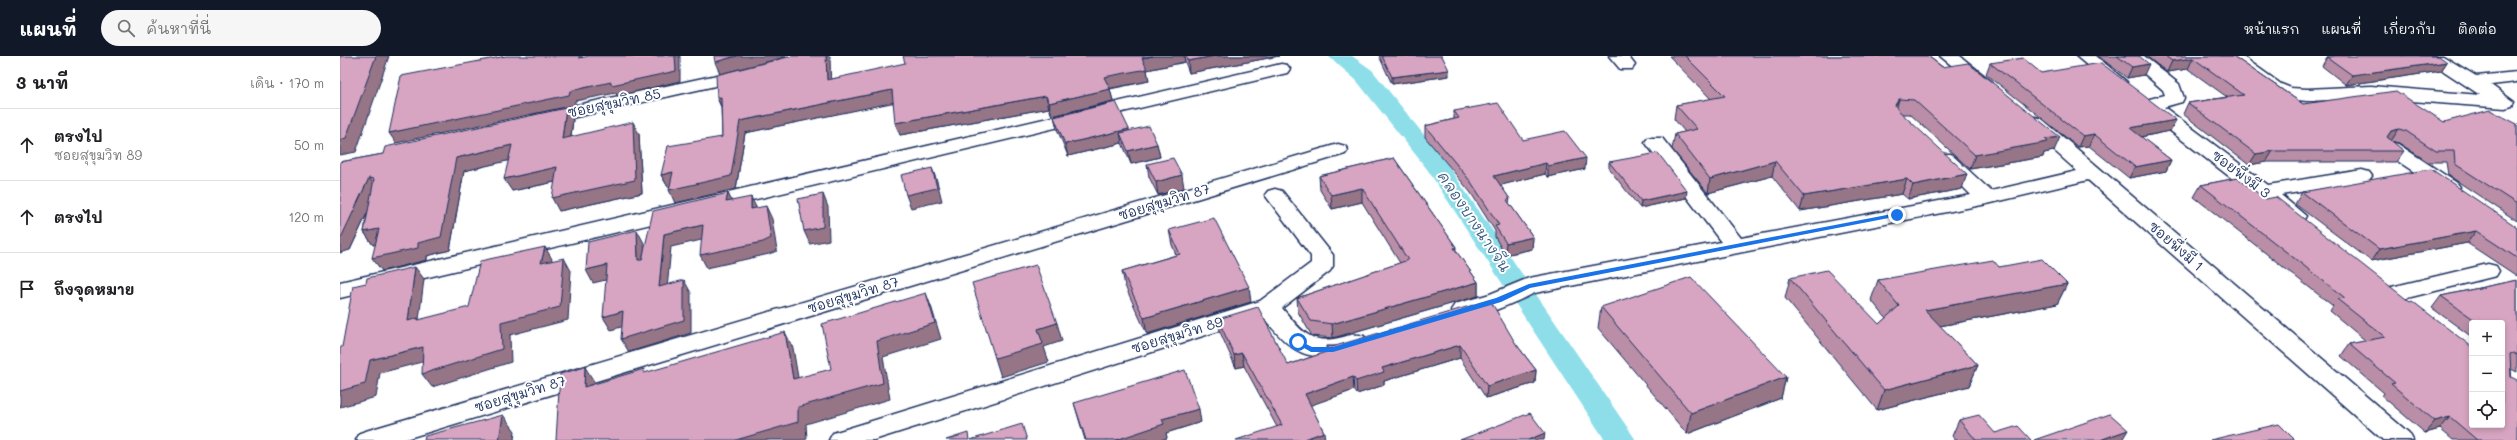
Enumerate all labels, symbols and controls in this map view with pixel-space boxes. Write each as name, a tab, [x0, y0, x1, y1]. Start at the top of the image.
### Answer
search box	[101, 10, 381, 46]
text: แผนที่	[20, 16, 77, 41]
icon: search	[115, 17, 137, 39]
text: ค้นหาที่นี่	[147, 18, 211, 38]
text: หน้าแรก	[2244, 19, 2300, 38]
text: แผนที่	[2322, 19, 2362, 38]
text: เกี่ยวกับ	[2384, 19, 2436, 38]
text: ติดต่อ	[2458, 19, 2497, 38]
text: 3 นาที	[16, 71, 68, 93]
text: เดิน · 170 m	[250, 74, 324, 91]
street label: ซอยสุขุมวิท 85	[566, 83, 663, 124]
text: ตรงไป	[54, 126, 103, 146]
icon: ahead	[16, 134, 38, 156]
text: 50 m	[294, 136, 324, 153]
street label: ซอยพึ่งมี 3	[2208, 143, 2277, 202]
text: ซอยสุขุมวิท 89	[54, 146, 142, 163]
water label: คลองบางนางจีน	[1434, 167, 1516, 276]
street label: ซอยสุขุมวิท 87	[1116, 179, 1213, 226]
icon: ahead	[16, 206, 38, 228]
route end	[1888, 206, 1906, 224]
text: ตรงไป	[54, 207, 103, 227]
text: 120 m	[288, 208, 324, 225]
street label: ซอยพึ่งมี 1	[2145, 214, 2210, 275]
street label: ซอยสุขุมวิท 87	[805, 272, 902, 319]
icon: arrive	[16, 278, 38, 300]
text: ถึงจุดหมาย	[54, 279, 134, 299]
street label: ซอยสุขุมวิท 89	[1129, 312, 1226, 359]
map controls	[2469, 320, 2505, 428]
button: +	[2469, 320, 2505, 356]
route start	[1289, 333, 1307, 351]
button: −	[2469, 356, 2505, 392]
street label: ซอยสุขุมวิท 87	[472, 371, 569, 418]
button: locate	[2469, 392, 2505, 428]

